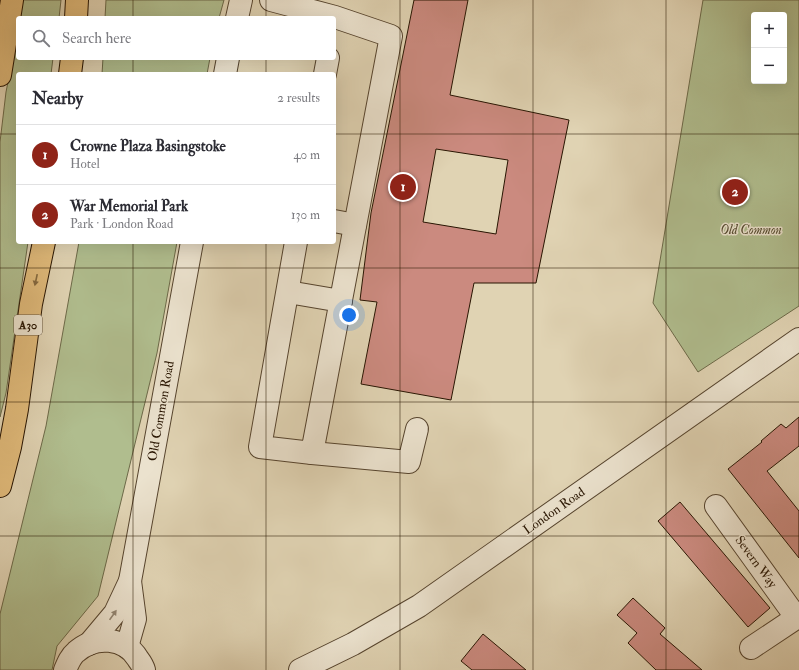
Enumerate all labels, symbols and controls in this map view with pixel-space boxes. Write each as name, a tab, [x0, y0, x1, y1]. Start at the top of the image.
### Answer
map controls	[751, 12, 787, 84]
button: +	[751, 12, 787, 48]
search box	[16, 16, 336, 60]
icon: search	[30, 27, 52, 49]
text: Search here	[62, 29, 131, 48]
button: −	[751, 48, 787, 84]
text: Nearby	[32, 88, 83, 109]
text: 2 results	[277, 90, 320, 106]
text: Crowne Plaza Basingstoke	[70, 137, 226, 156]
text: 1	[43, 147, 47, 163]
text: 40 m	[294, 147, 320, 163]
text: Hotel	[70, 156, 100, 172]
pin: 1	[390, 172, 416, 202]
pin: 2	[722, 177, 748, 207]
text: War Memorial Park	[70, 197, 188, 216]
text: 2	[42, 207, 48, 223]
text: 130 m	[291, 207, 320, 223]
text: Park · London Road	[70, 216, 173, 232]
park label: Old Common	[720, 222, 782, 238]
one-way arrow	[33, 274, 39, 286]
your location	[339, 305, 359, 325]
road number: A30	[14, 315, 42, 335]
street label: Old Common Road	[144, 359, 178, 462]
street label: London Road	[520, 484, 588, 538]
street label: Severn Way	[731, 533, 781, 592]
one-way arrow	[109, 609, 117, 620]

